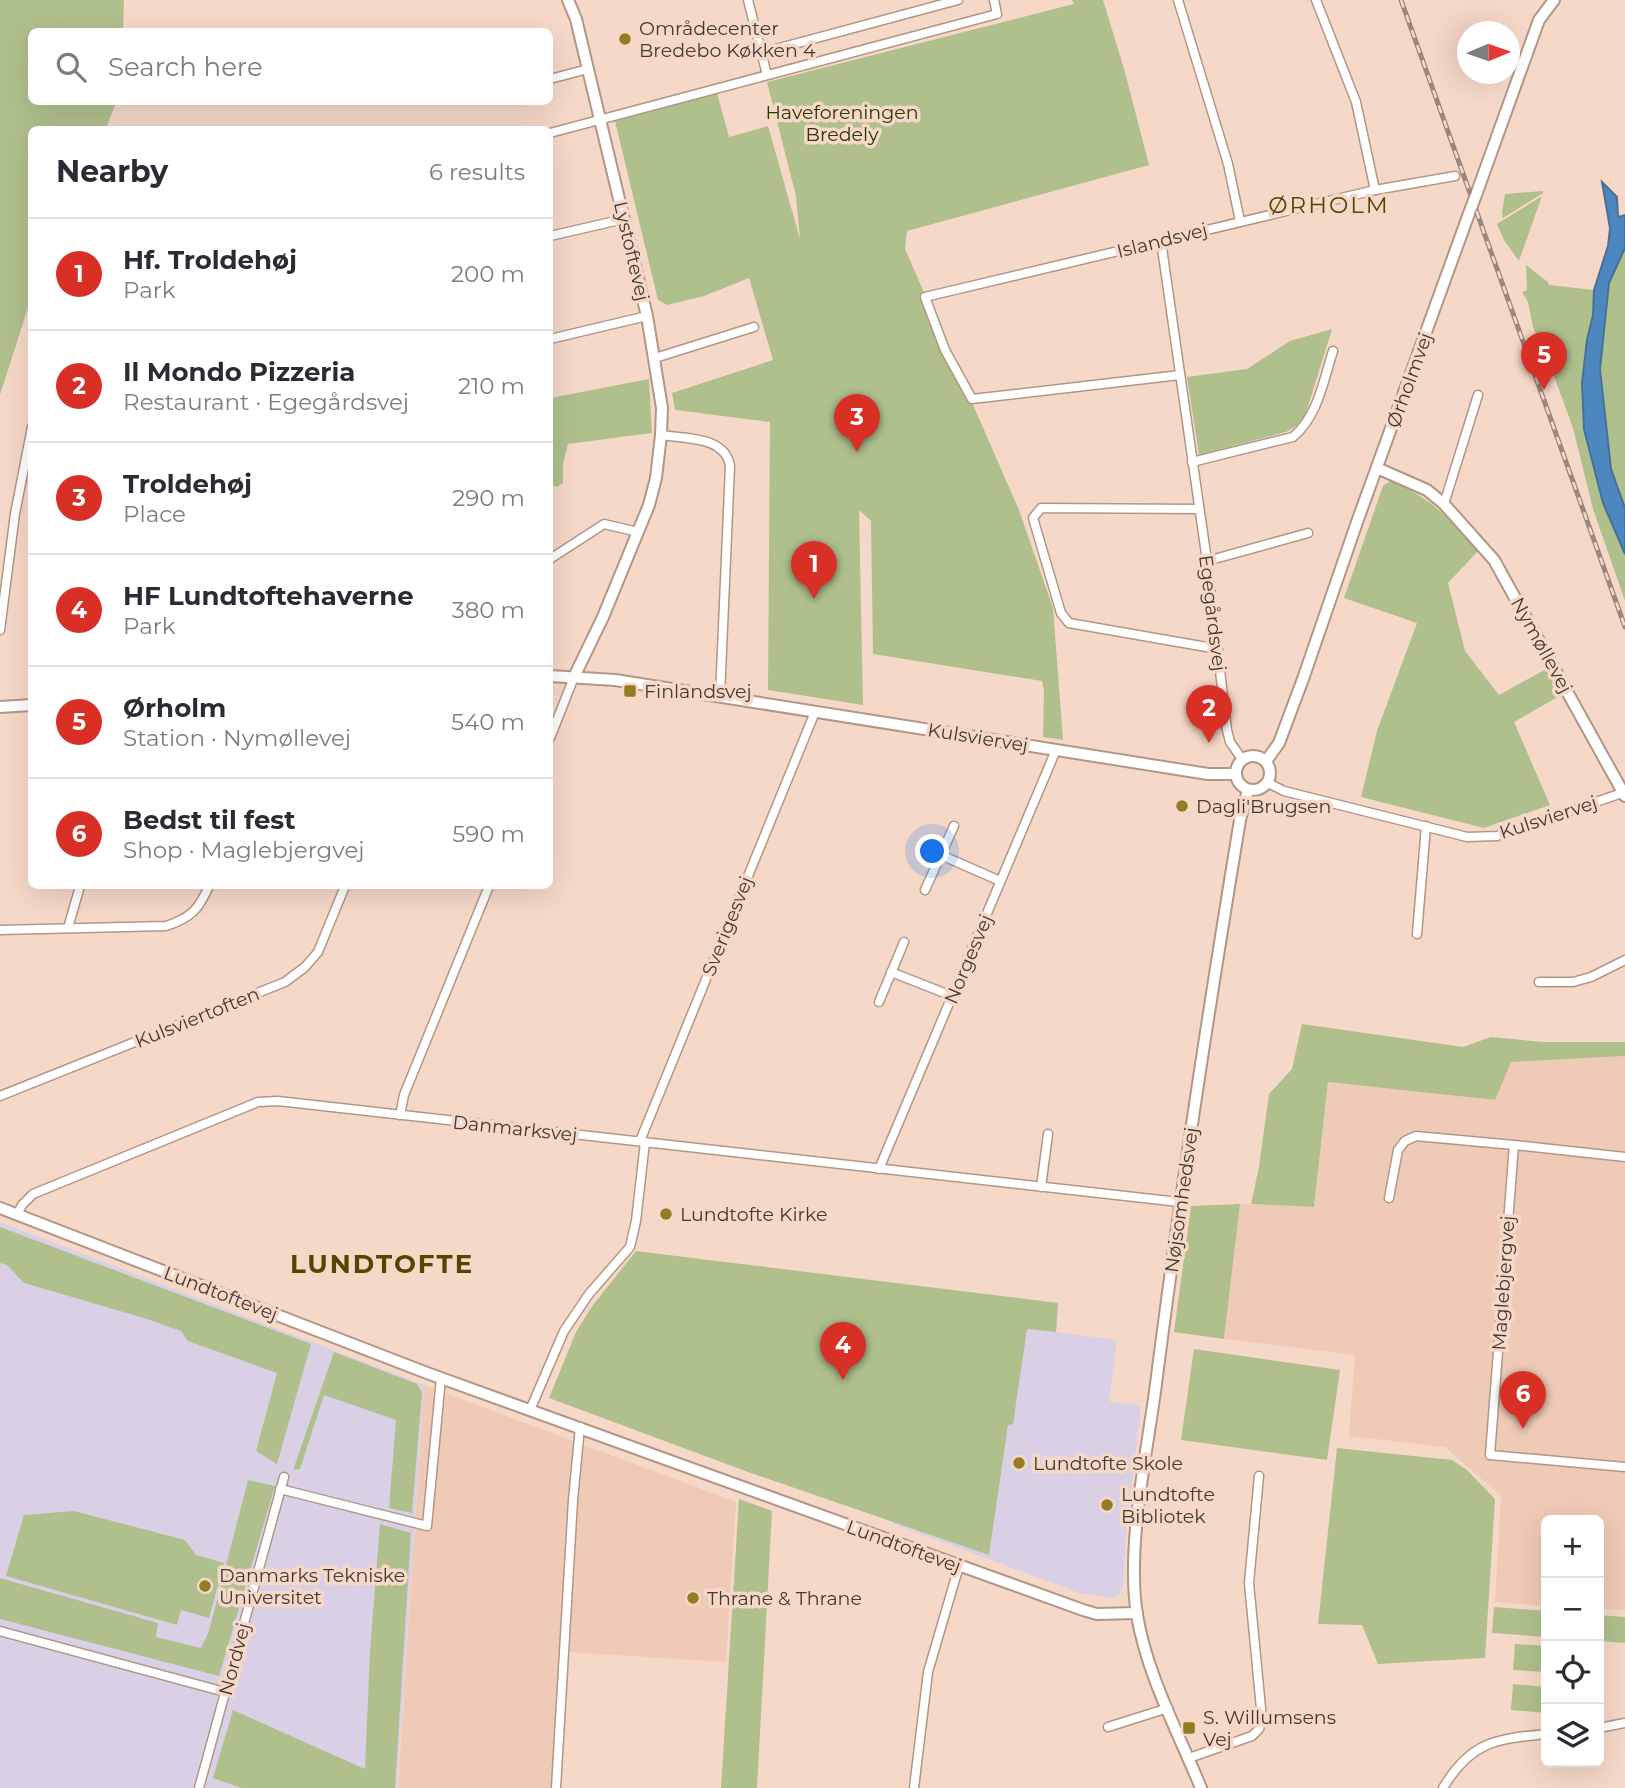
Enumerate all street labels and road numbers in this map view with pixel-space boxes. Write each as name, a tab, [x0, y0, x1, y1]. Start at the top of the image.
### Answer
street label: Lystoftevej	[609, 199, 654, 303]
street label: Islandsvej	[1114, 218, 1210, 263]
street label: Ørholmvej	[1382, 329, 1437, 431]
street label: Egegårdsvej	[1194, 554, 1231, 673]
street label: Nymøllevej	[1506, 593, 1577, 697]
street label: Kulsviervej	[926, 718, 1030, 757]
street label: Kulsviervej	[1496, 791, 1600, 844]
street label: Sverigesvej	[697, 873, 758, 979]
street label: Norgesvej	[939, 911, 998, 1007]
street label: Kulsviertoften	[132, 982, 263, 1053]
street label: Danmarksvej	[451, 1111, 578, 1146]
street label: Nøjsomhedsvej	[1160, 1126, 1203, 1274]
street label: Maglebjergvej	[1487, 1215, 1520, 1351]
street label: Lundtoftevej	[161, 1261, 281, 1326]
street label: Lundtoftevej	[843, 1515, 964, 1578]
street label: Nordvej	[214, 1620, 255, 1698]

